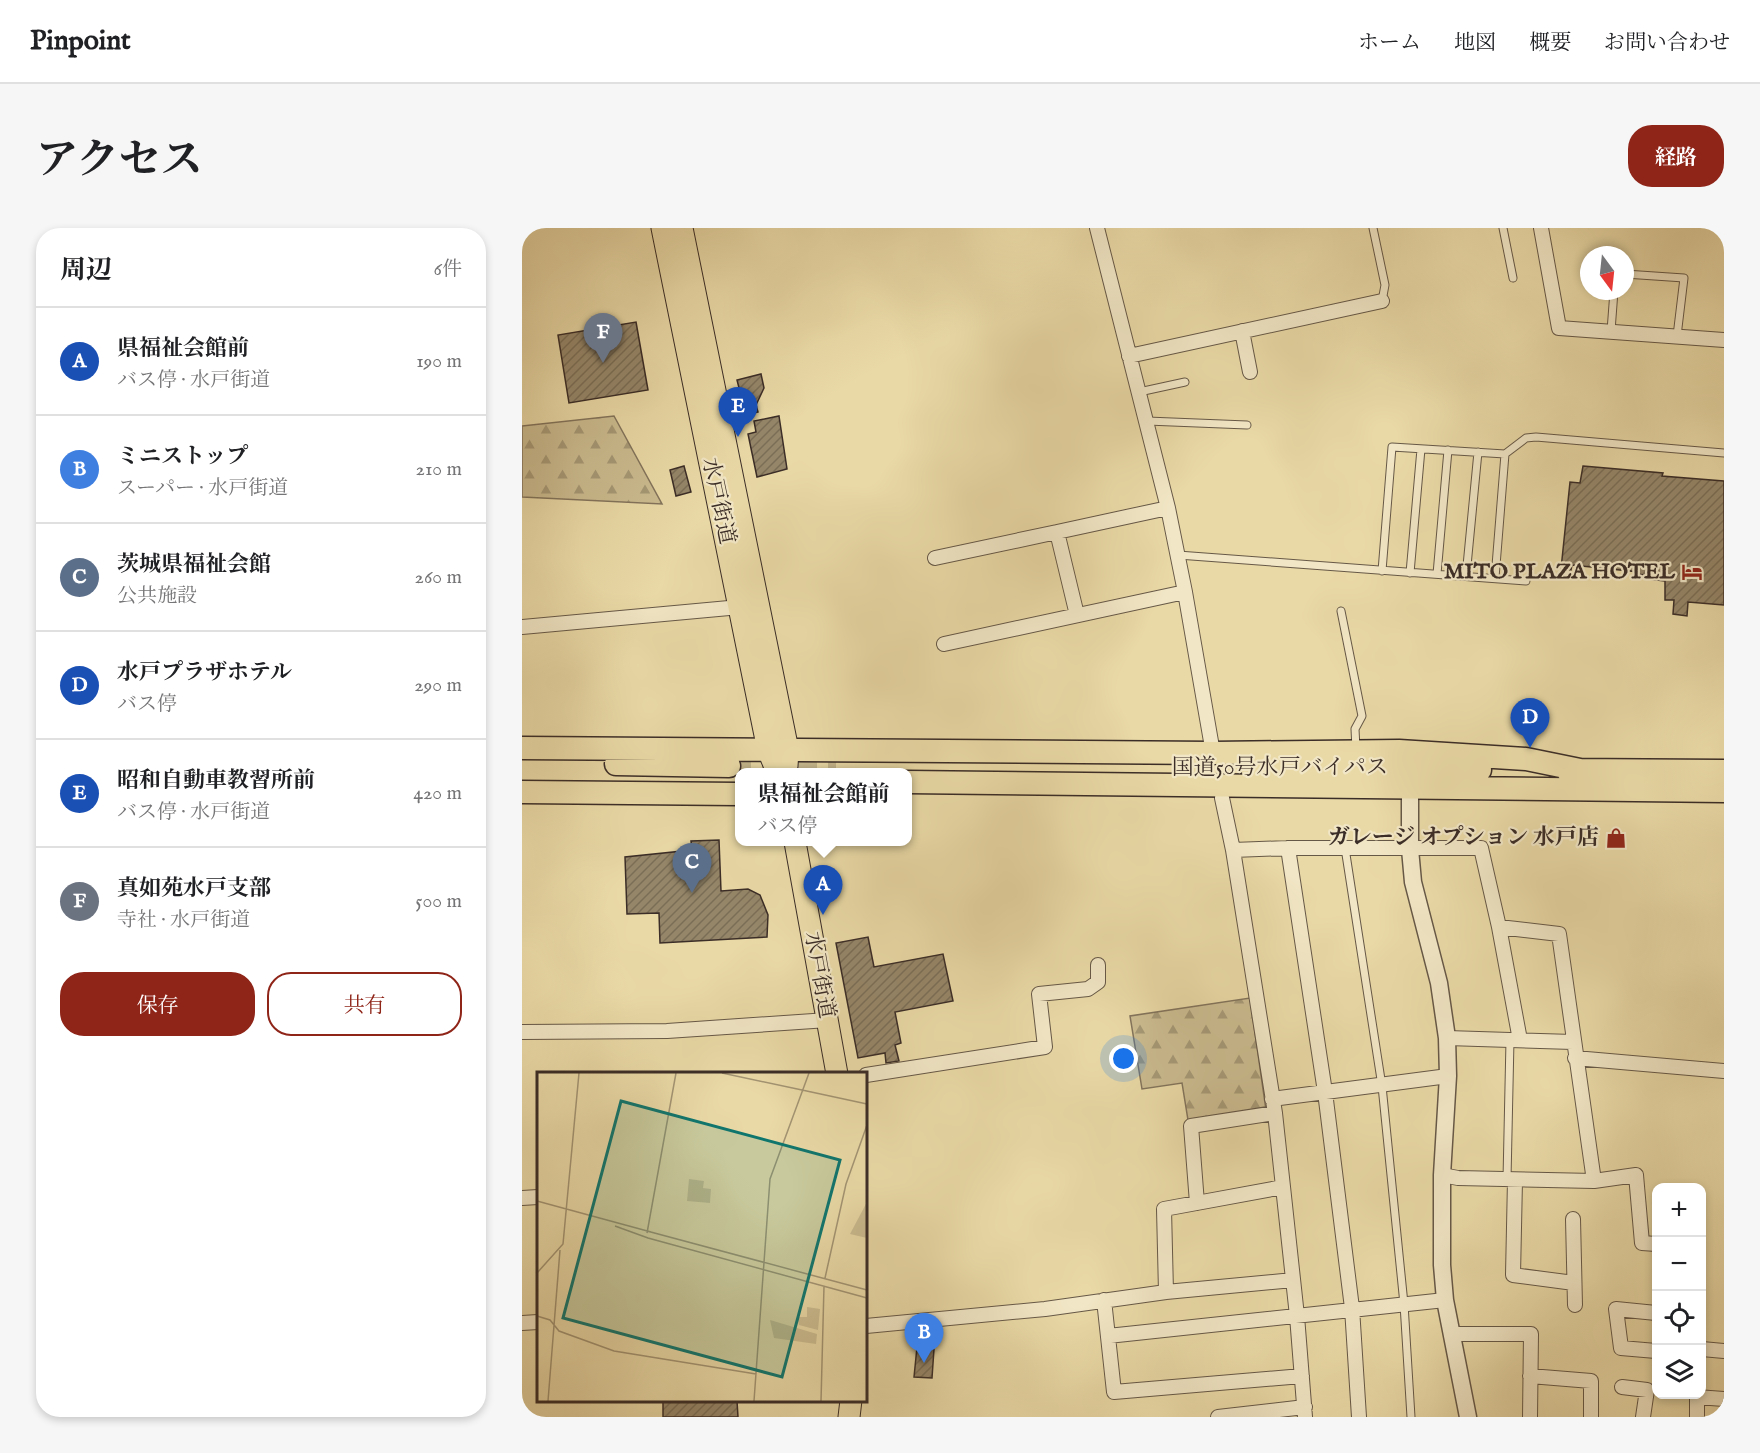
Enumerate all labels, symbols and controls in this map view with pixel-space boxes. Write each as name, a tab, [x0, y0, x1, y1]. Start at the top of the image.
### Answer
text: Pinpoint	[30, 24, 131, 59]
text: ホーム	[1358, 30, 1421, 57]
text: 地図	[1454, 30, 1496, 57]
text: 概要	[1529, 30, 1571, 57]
text: お問い合わせ	[1604, 30, 1730, 57]
button: 経路	[1628, 125, 1724, 187]
text: アクセス	[36, 135, 203, 188]
north arrow	[1580, 246, 1634, 300]
text: 周辺	[60, 254, 112, 287]
text: 6件	[434, 257, 462, 282]
pin: F	[584, 314, 622, 363]
text: 県福祉会館前	[117, 335, 249, 363]
text: A	[73, 349, 86, 374]
text: 190 m	[416, 349, 462, 374]
text: バス停 · 水戸街道	[117, 368, 270, 393]
pin: E	[718, 388, 758, 437]
text: ミニストップ	[117, 443, 248, 471]
street label: 水戸街道	[695, 455, 741, 547]
text: B	[73, 457, 86, 482]
text: 210 m	[416, 457, 462, 482]
text: スーパー · 水戸街道	[117, 476, 288, 501]
text: 茨城県福祉会館	[117, 551, 271, 579]
place label: MITO PLAZA HOTEL	[1444, 558, 1676, 586]
hotel icon: MITO PLAZA HOTEL	[1680, 560, 1704, 584]
text: C	[72, 565, 87, 590]
text: 260 m	[415, 565, 462, 590]
text: 公共施設	[117, 584, 197, 609]
text: 水戸プラザホテル	[117, 659, 292, 687]
text: D	[71, 673, 88, 698]
text: 290 m	[414, 673, 462, 698]
text: バス停	[117, 692, 177, 717]
pin: D	[1510, 698, 1550, 748]
street label: 国道50号水戸バイパス	[1172, 754, 1388, 782]
text: 昭和自動車教習所前	[117, 767, 315, 795]
popup	[735, 768, 912, 846]
text: E	[73, 781, 86, 806]
text: 420 m	[413, 781, 462, 806]
text: 県福祉会館前	[757, 781, 890, 809]
text: バス停 · 水戸街道	[117, 800, 270, 825]
text: バス停	[757, 814, 817, 839]
place label: ガレージ オプション 水戸店	[1328, 824, 1599, 852]
shop icon: ガレージ オプション 水戸店	[1604, 826, 1628, 850]
pin: C	[672, 844, 712, 893]
pin: A	[804, 866, 842, 915]
text: 真如苑水戸支部	[117, 875, 271, 903]
text: F	[73, 889, 86, 914]
text: 500 m	[415, 889, 462, 914]
text: 寺社 · 水戸街道	[117, 908, 250, 933]
street label: 水戸街道	[798, 929, 840, 1021]
button: 保存	[60, 972, 255, 1036]
button: 共有	[267, 972, 462, 1036]
your location	[1109, 1044, 1138, 1073]
inset map	[537, 1072, 867, 1402]
map controls	[1652, 1183, 1706, 1399]
button: +	[1652, 1183, 1706, 1237]
button: −	[1652, 1237, 1706, 1291]
button: locate	[1652, 1291, 1706, 1345]
pin: B	[904, 1314, 944, 1363]
button: layers	[1652, 1345, 1706, 1399]

